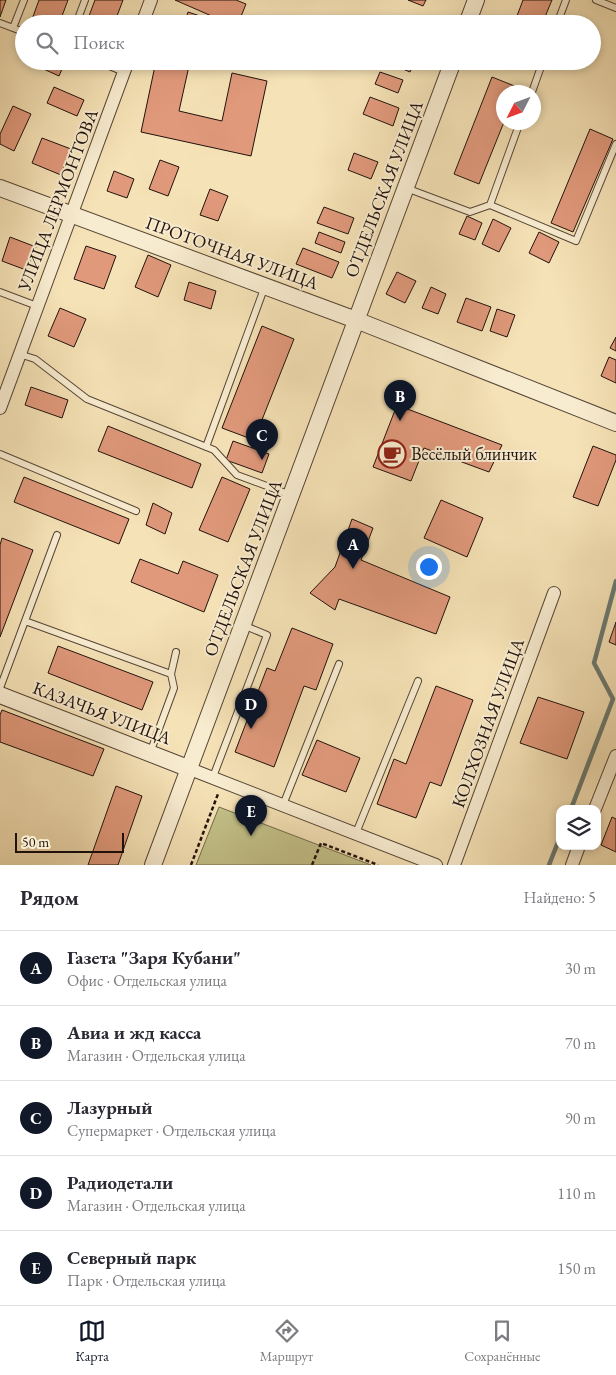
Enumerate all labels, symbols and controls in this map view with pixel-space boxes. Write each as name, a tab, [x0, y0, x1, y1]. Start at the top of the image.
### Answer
search box	[15, 15, 601, 70]
icon: search	[33, 29, 61, 57]
text: Поиск	[73, 30, 125, 55]
north arrow	[496, 85, 541, 130]
street label: ОТДЕЛЬСКАЯ УЛИЦА	[339, 97, 428, 280]
street label: УЛИЦА ЛЕРМОНТОВА	[12, 105, 103, 295]
street label: ПРОТОЧНАЯ УЛИЦА	[143, 211, 322, 295]
pin: B	[384, 380, 416, 421]
pin: C	[246, 419, 278, 460]
cafe icon: Весёлый блинчик	[377, 439, 407, 469]
place label: Весёлый блинчик	[411, 442, 537, 465]
street label: ОТДЕЛЬСКАЯ УЛИЦА	[198, 476, 287, 659]
pin: A	[337, 528, 369, 569]
your location	[416, 554, 442, 580]
street label: КОЛХОЗНАЯ УЛИЦА	[446, 634, 529, 811]
street label: КАЗАЧЬЯ УЛИЦА	[30, 676, 175, 750]
pin: D	[235, 688, 267, 729]
pin: E	[235, 795, 267, 836]
map controls	[556, 805, 601, 850]
button: layers	[556, 805, 601, 850]
scale bar	[15, 830, 124, 853]
text: 50 m	[22, 833, 49, 851]
text: Рядом	[20, 884, 79, 911]
text: Найдено: 5	[524, 887, 596, 908]
text: Газета "Заря Кубани"	[67, 945, 241, 970]
text: A	[30, 958, 42, 979]
text: 30 m	[565, 958, 596, 979]
text: Офис · Отдельская улица	[67, 970, 227, 991]
text: Авиа и жд касса	[67, 1020, 201, 1045]
text: B	[31, 1033, 41, 1054]
text: 70 m	[565, 1033, 596, 1054]
text: Магазин · Отдельская улица	[67, 1045, 246, 1066]
text: Лазурный	[67, 1095, 152, 1120]
text: C	[30, 1108, 42, 1129]
text: 90 m	[565, 1108, 596, 1129]
text: Супермаркет · Отдельская улица	[67, 1120, 276, 1141]
text: Радиодетали	[67, 1170, 173, 1195]
text: D	[30, 1183, 42, 1204]
text: 110 m	[557, 1183, 596, 1204]
text: Магазин · Отдельская улица	[67, 1195, 246, 1216]
text: Северный парк	[67, 1245, 196, 1270]
text: E	[31, 1258, 41, 1279]
text: 150 m	[557, 1258, 596, 1279]
text: Парк · Отдельская улица	[67, 1270, 226, 1291]
tab: Карта	[75, 1317, 109, 1365]
tab: Маршрут	[260, 1317, 313, 1365]
tab: Сохранённые	[464, 1317, 541, 1365]

